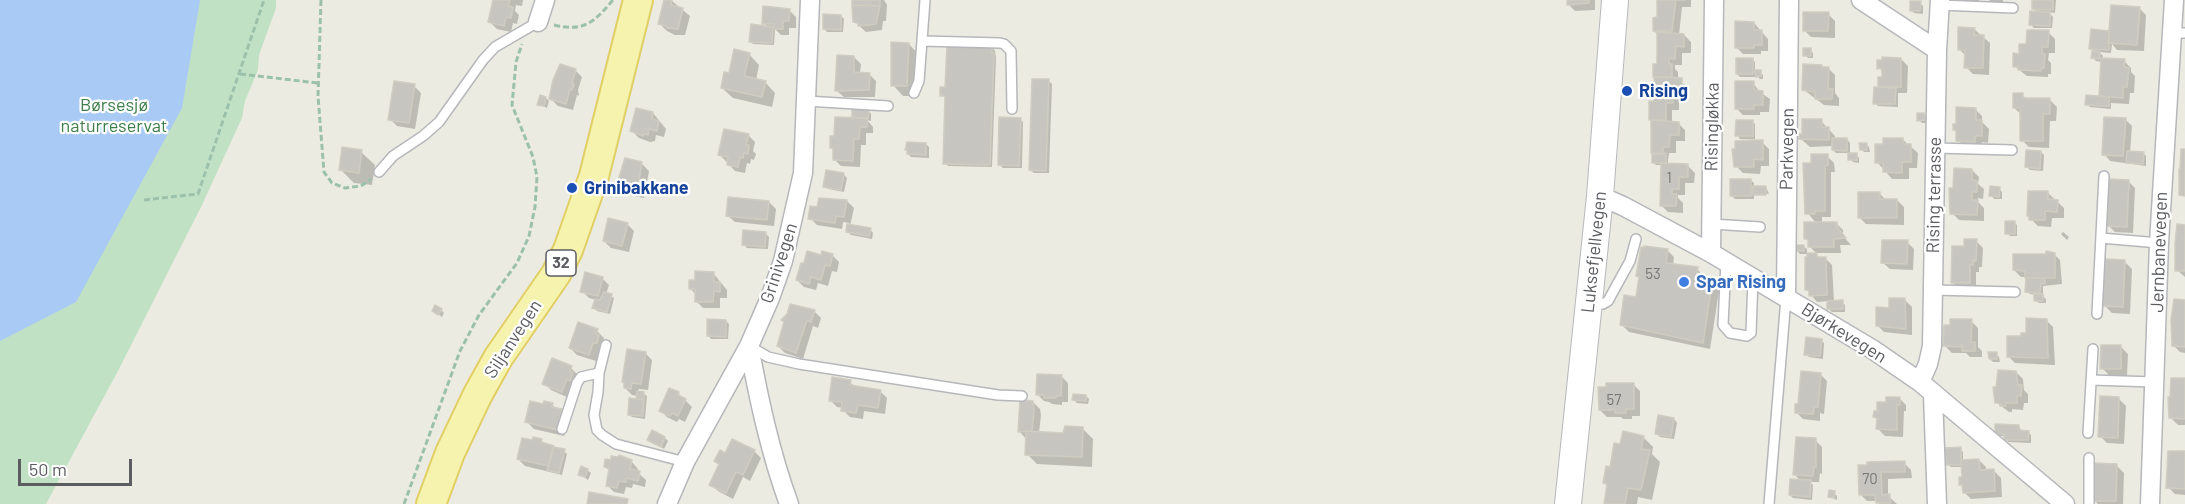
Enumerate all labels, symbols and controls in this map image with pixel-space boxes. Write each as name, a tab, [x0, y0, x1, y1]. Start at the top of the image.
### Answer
place label: Rising	[1639, 80, 1688, 102]
street label: Risingløkka	[1700, 82, 1724, 172]
marker: Rising	[1620, 84, 1634, 98]
park label: Børsesjø naturreservat	[61, 94, 167, 136]
street label: Parkvegen	[1775, 108, 1799, 190]
street label: Rising terrasse	[1922, 137, 1946, 253]
house number: 1	[1666, 169, 1672, 187]
place label: Grinibakkane	[584, 177, 689, 199]
marker: Grinibakkane	[565, 181, 579, 195]
street label: Luksefjellvegen	[1577, 190, 1611, 314]
street label: Jernbanevegen	[2146, 191, 2172, 313]
street label: Grinivegen	[756, 220, 802, 306]
road number: 32	[546, 250, 576, 276]
house number: 53	[1645, 265, 1661, 283]
place label: Spar Rising	[1696, 271, 1786, 293]
marker: Spar Rising	[1677, 275, 1691, 289]
street label: Siljanvegen	[480, 296, 546, 382]
street label: Bjørkevegen	[1797, 298, 1891, 368]
house number: 57	[1607, 391, 1621, 409]
scale bar	[21, 447, 135, 485]
text: 50 m	[29, 458, 67, 480]
house number: 70	[1862, 470, 1878, 488]

